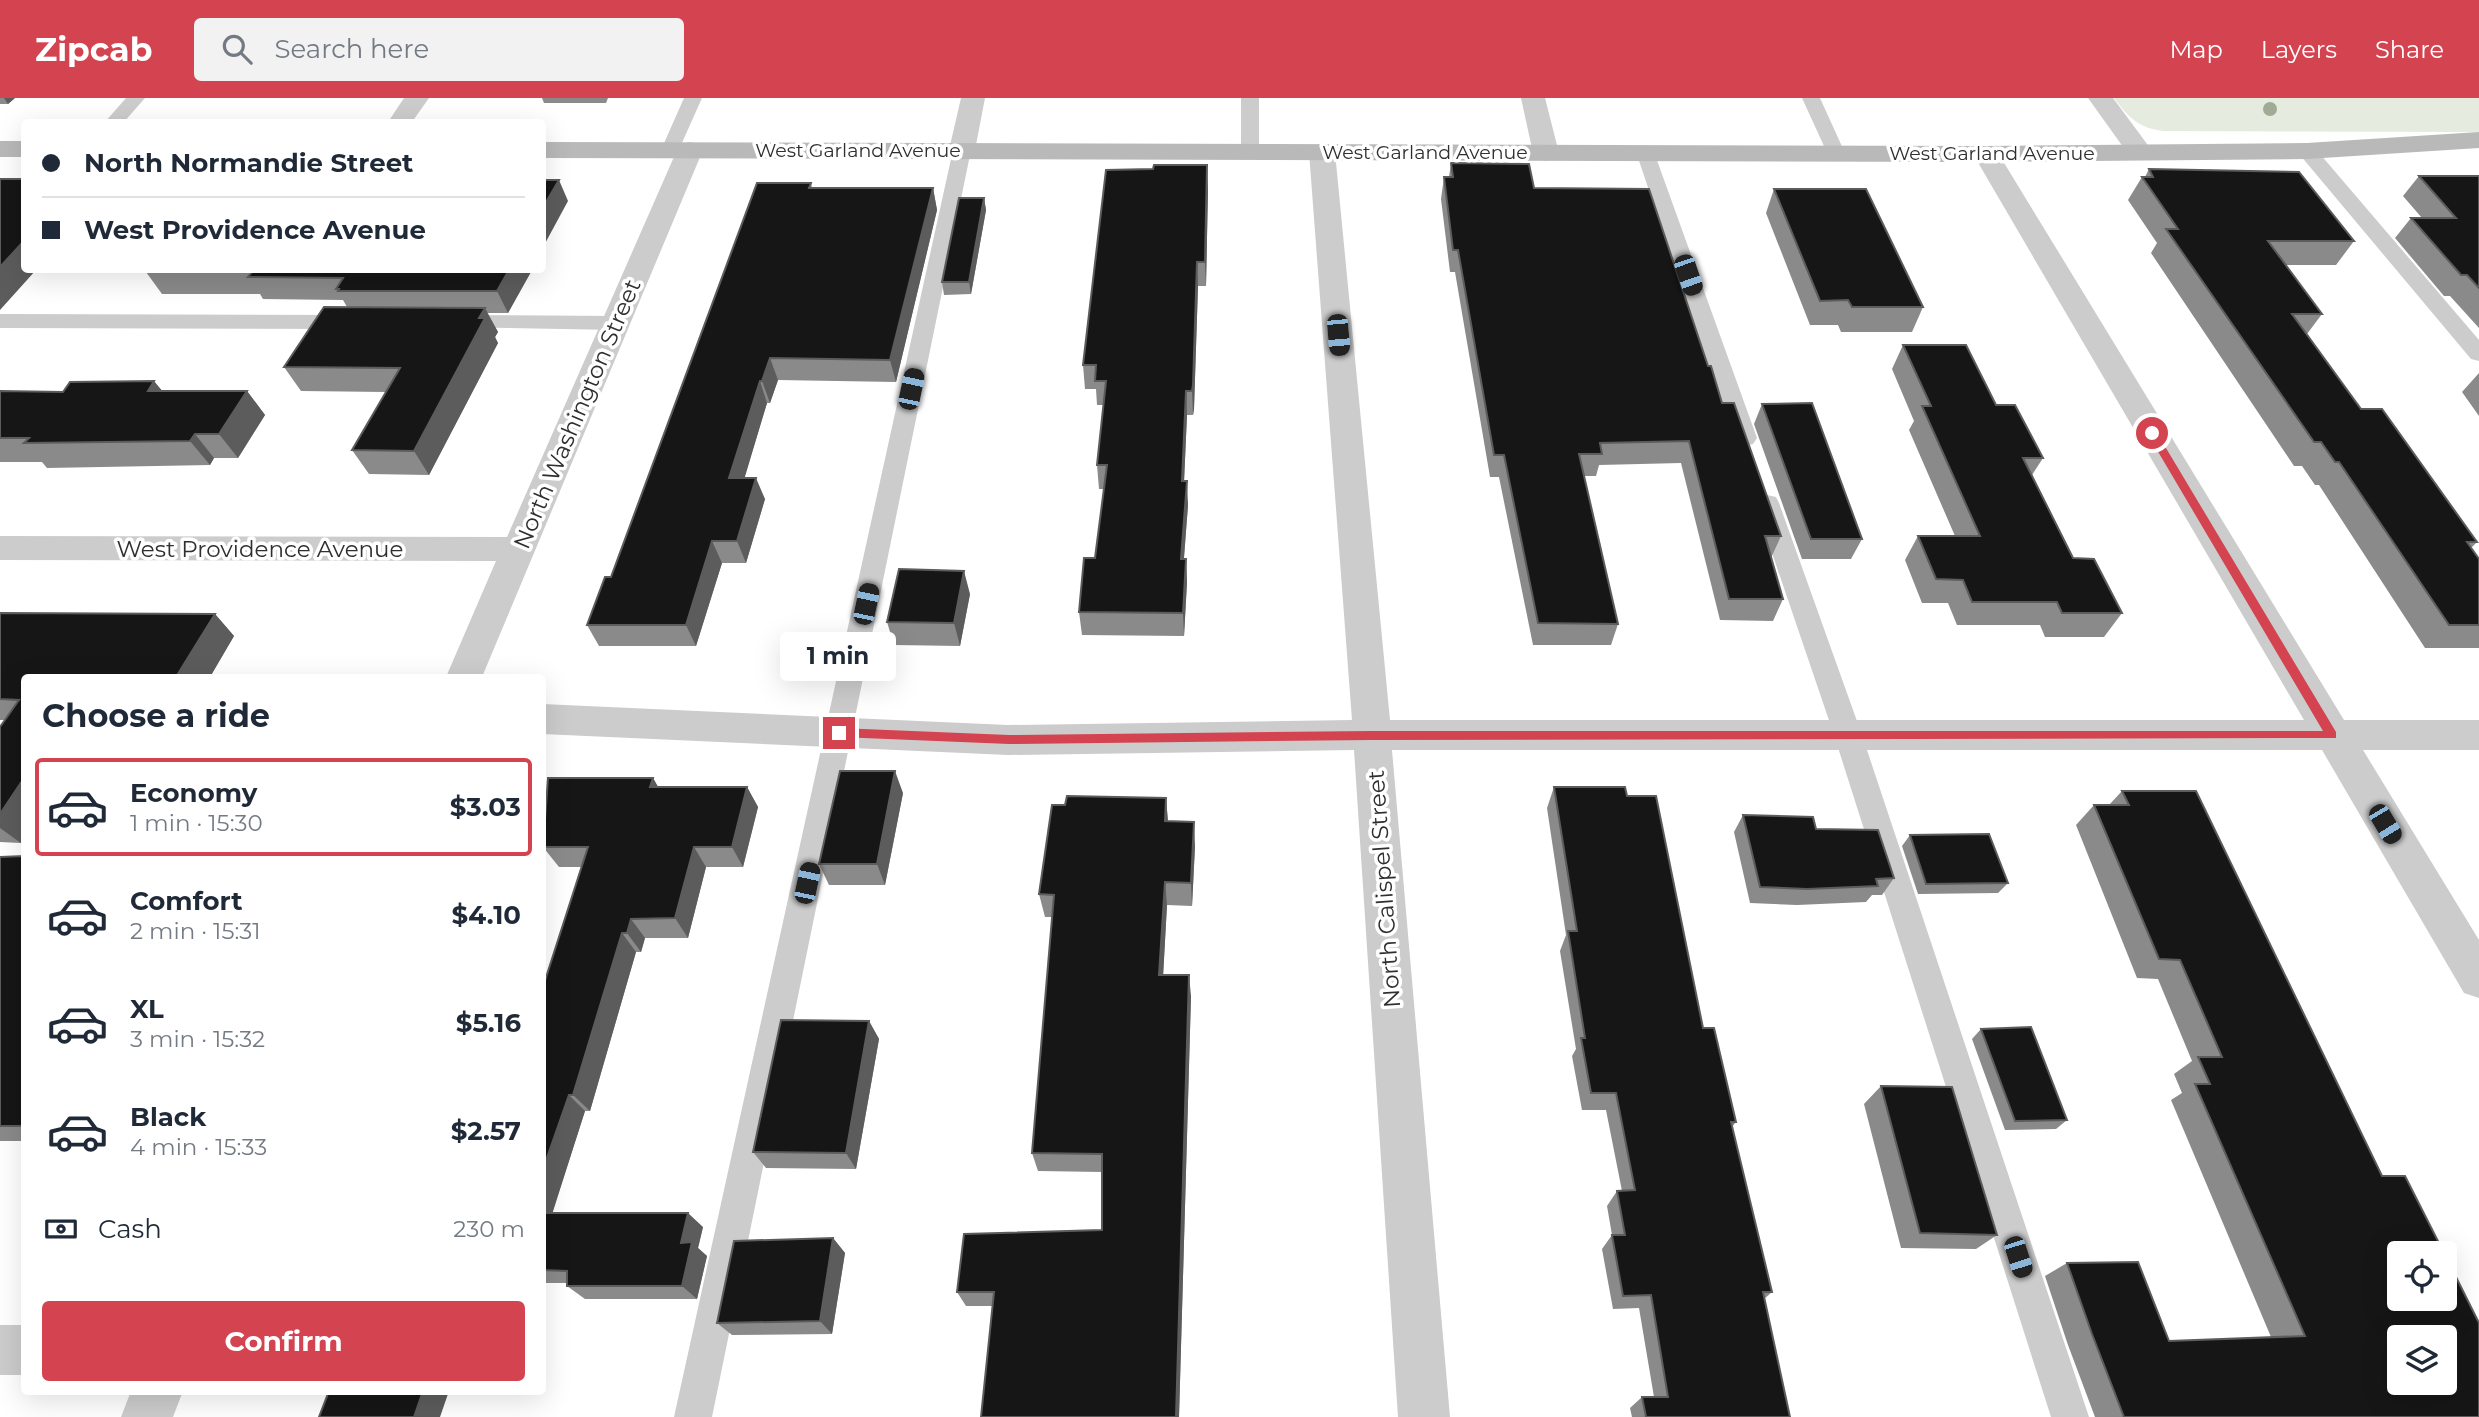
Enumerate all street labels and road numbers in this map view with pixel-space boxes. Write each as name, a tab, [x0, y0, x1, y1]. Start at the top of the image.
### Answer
street label: West Garland Avenue	[755, 139, 961, 162]
street label: West Garland Avenue	[1322, 141, 1528, 164]
street label: West Garland Avenue	[1889, 142, 2095, 165]
street label: North Washington Street	[507, 275, 647, 553]
street label: West Providence Avenue	[117, 535, 403, 563]
street label: North Calispel Street	[1362, 769, 1406, 1009]

